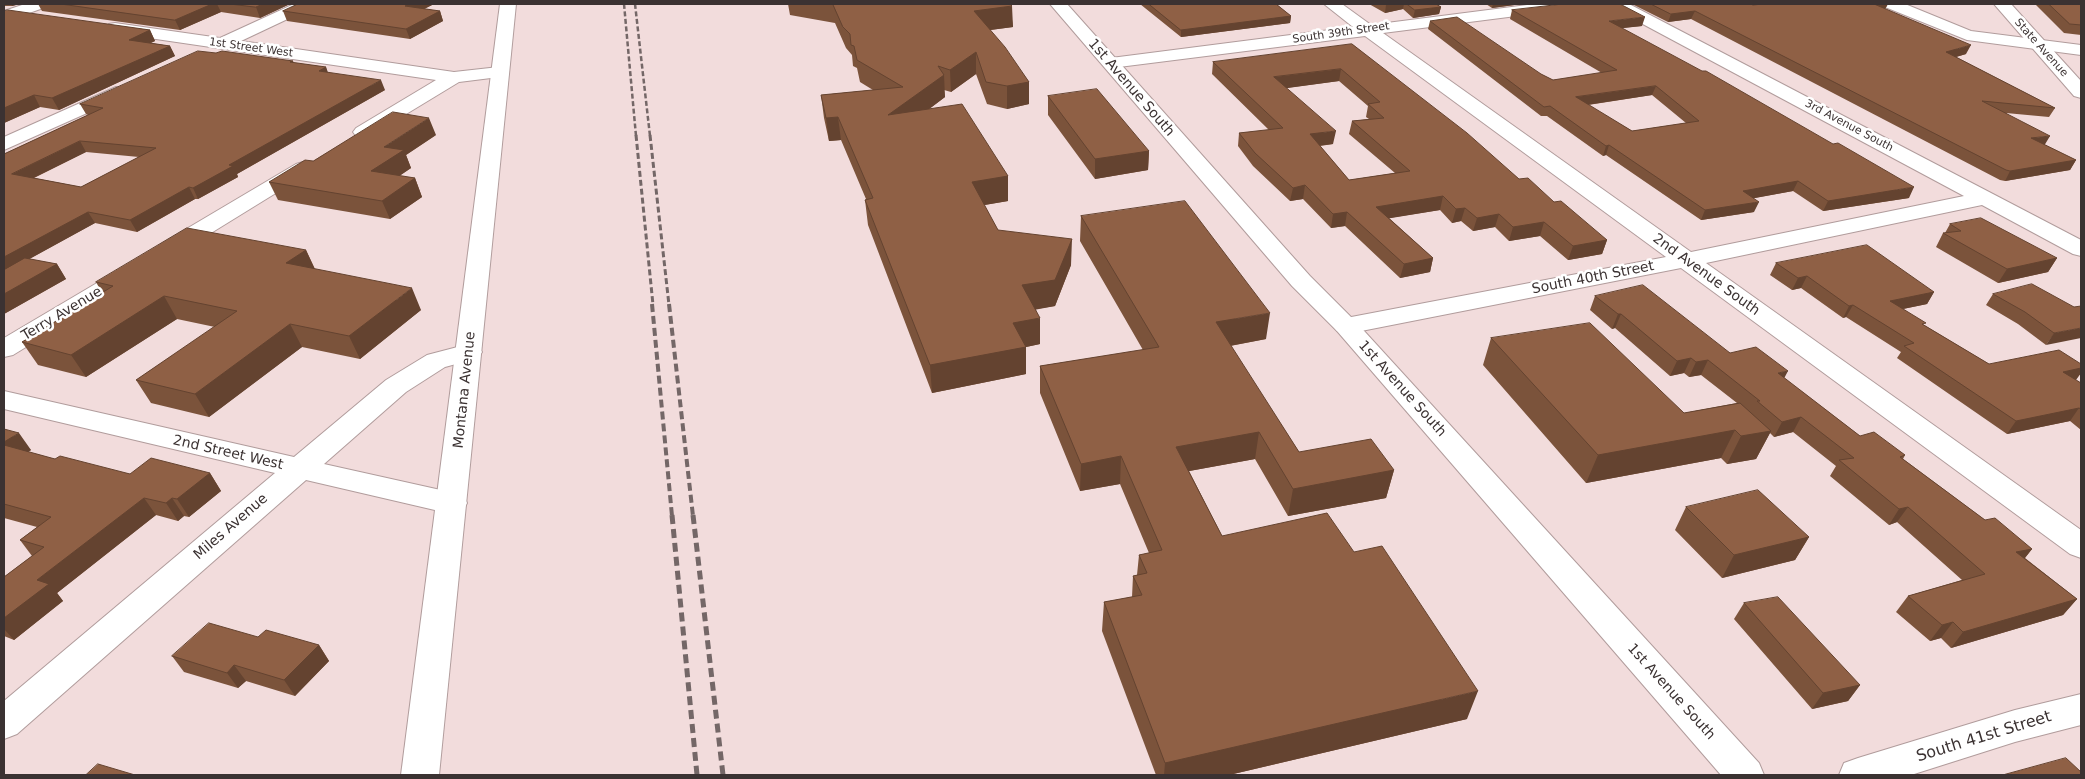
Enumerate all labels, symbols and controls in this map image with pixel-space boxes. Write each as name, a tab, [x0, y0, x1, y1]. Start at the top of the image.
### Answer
street label: State Avenue	[2012, 16, 2070, 80]
street label: South 39th Street	[1292, 20, 1390, 46]
street label: 1st Street West	[208, 36, 294, 60]
street label: 1st Avenue South	[1084, 36, 1178, 140]
street label: 3rd Avenue South	[1803, 97, 1895, 155]
street label: 2nd Avenue South	[1649, 231, 1763, 319]
street label: South 40th Street	[1530, 258, 1656, 298]
street label: Terry Avenue	[19, 283, 105, 345]
street label: Montana Avenue	[451, 331, 479, 449]
street label: 1st Avenue South	[1355, 338, 1449, 440]
street label: 2nd Street West	[171, 432, 285, 474]
street label: Miles Avenue	[191, 490, 271, 564]
street label: 1st Avenue South	[1624, 641, 1718, 743]
street label: South 41st Street	[1914, 707, 2054, 767]

